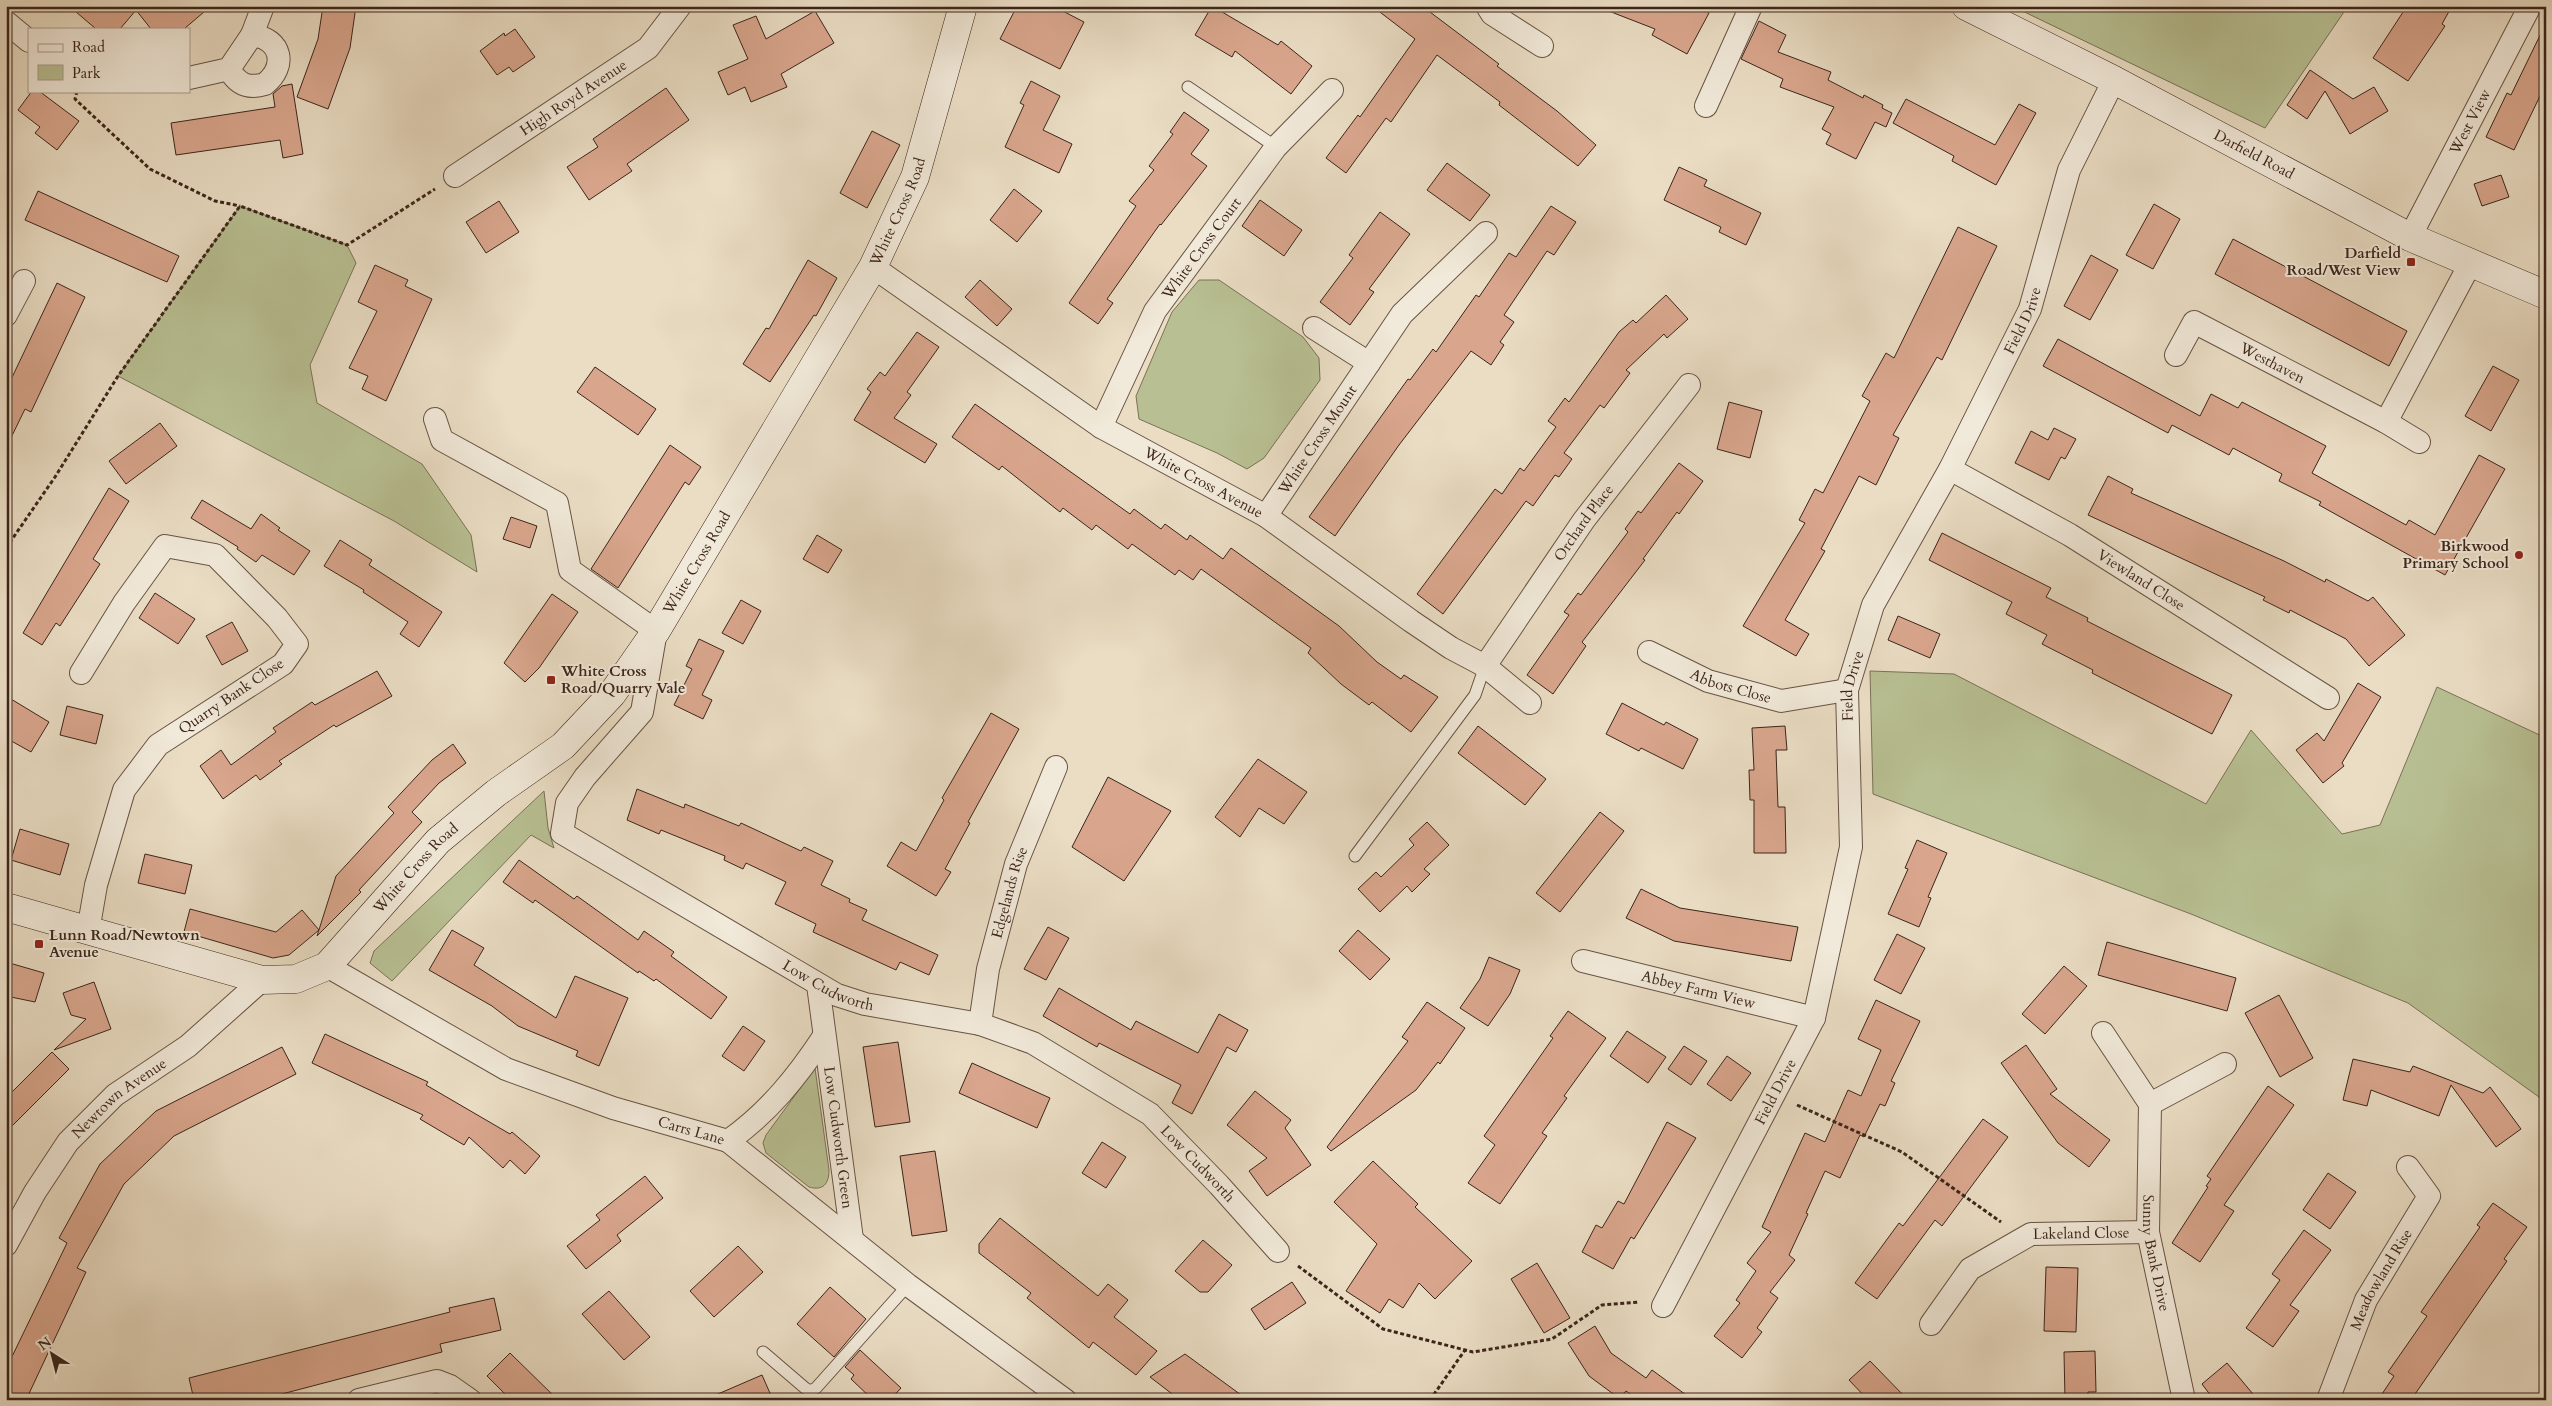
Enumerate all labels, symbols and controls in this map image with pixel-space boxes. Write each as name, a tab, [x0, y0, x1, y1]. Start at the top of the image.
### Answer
legend	[28, 28, 190, 92]
text: Road	[72, 37, 105, 57]
street label: High Royd Avenue	[516, 55, 631, 140]
text: Park	[72, 63, 101, 83]
street label: West View	[2444, 85, 2495, 159]
street label: Darfield Road	[2210, 125, 2298, 184]
street label: White Cross Road	[865, 155, 930, 270]
street label: White Cross Court	[1157, 193, 1246, 304]
place label: Darfield Road/West View	[2287, 243, 2401, 280]
marker: Darfield Road/West View	[2405, 256, 2417, 268]
street label: Field Drive	[1999, 284, 2046, 357]
street label: Westhaven	[2235, 337, 2309, 388]
street label: White Cross Mount	[1273, 381, 1361, 499]
street label: White Cross Avenue	[1140, 442, 1267, 523]
street label: Orchard Place	[1549, 480, 1618, 565]
street label: White Cross Road	[658, 507, 735, 619]
place label: Birkwood Primary School	[2402, 536, 2510, 573]
street label: Viewland Close	[2093, 545, 2189, 615]
marker: Birkwood Primary School	[2513, 549, 2525, 561]
street label: Field Drive	[1837, 648, 1869, 721]
street label: Quarry Bank Close	[174, 653, 288, 739]
place label: White Cross Road/Quarry Vale	[560, 661, 685, 698]
street label: Abbots Close	[1687, 664, 1774, 708]
marker: White Cross Road/Quarry Vale	[545, 674, 557, 686]
street label: White Cross Road	[368, 818, 462, 918]
street label: Edgelands Rise	[987, 843, 1032, 941]
place label: Lunn Road/Newtown Avenue	[49, 925, 200, 962]
marker: Lunn Road/Newtown Avenue	[33, 938, 45, 950]
street label: Low Cudworth	[779, 955, 876, 1015]
street label: Abbey Farm View	[1639, 966, 1758, 1013]
street label: Newtown Avenue	[67, 1053, 171, 1143]
street label: Field Drive	[1750, 1055, 1801, 1128]
street label: Low Cudworth Green	[819, 1065, 858, 1210]
street label: Carrs Lane	[656, 1111, 727, 1150]
street label: Low Cudworth	[1156, 1121, 1240, 1207]
street label: Sunny Bank Drive	[2138, 1195, 2175, 1313]
street label: Lakeland Close	[2033, 1222, 2130, 1244]
street label: Meadowland Rise	[2345, 1225, 2417, 1333]
north arrow	[28, 1328, 78, 1378]
text: N	[34, 1333, 55, 1355]

